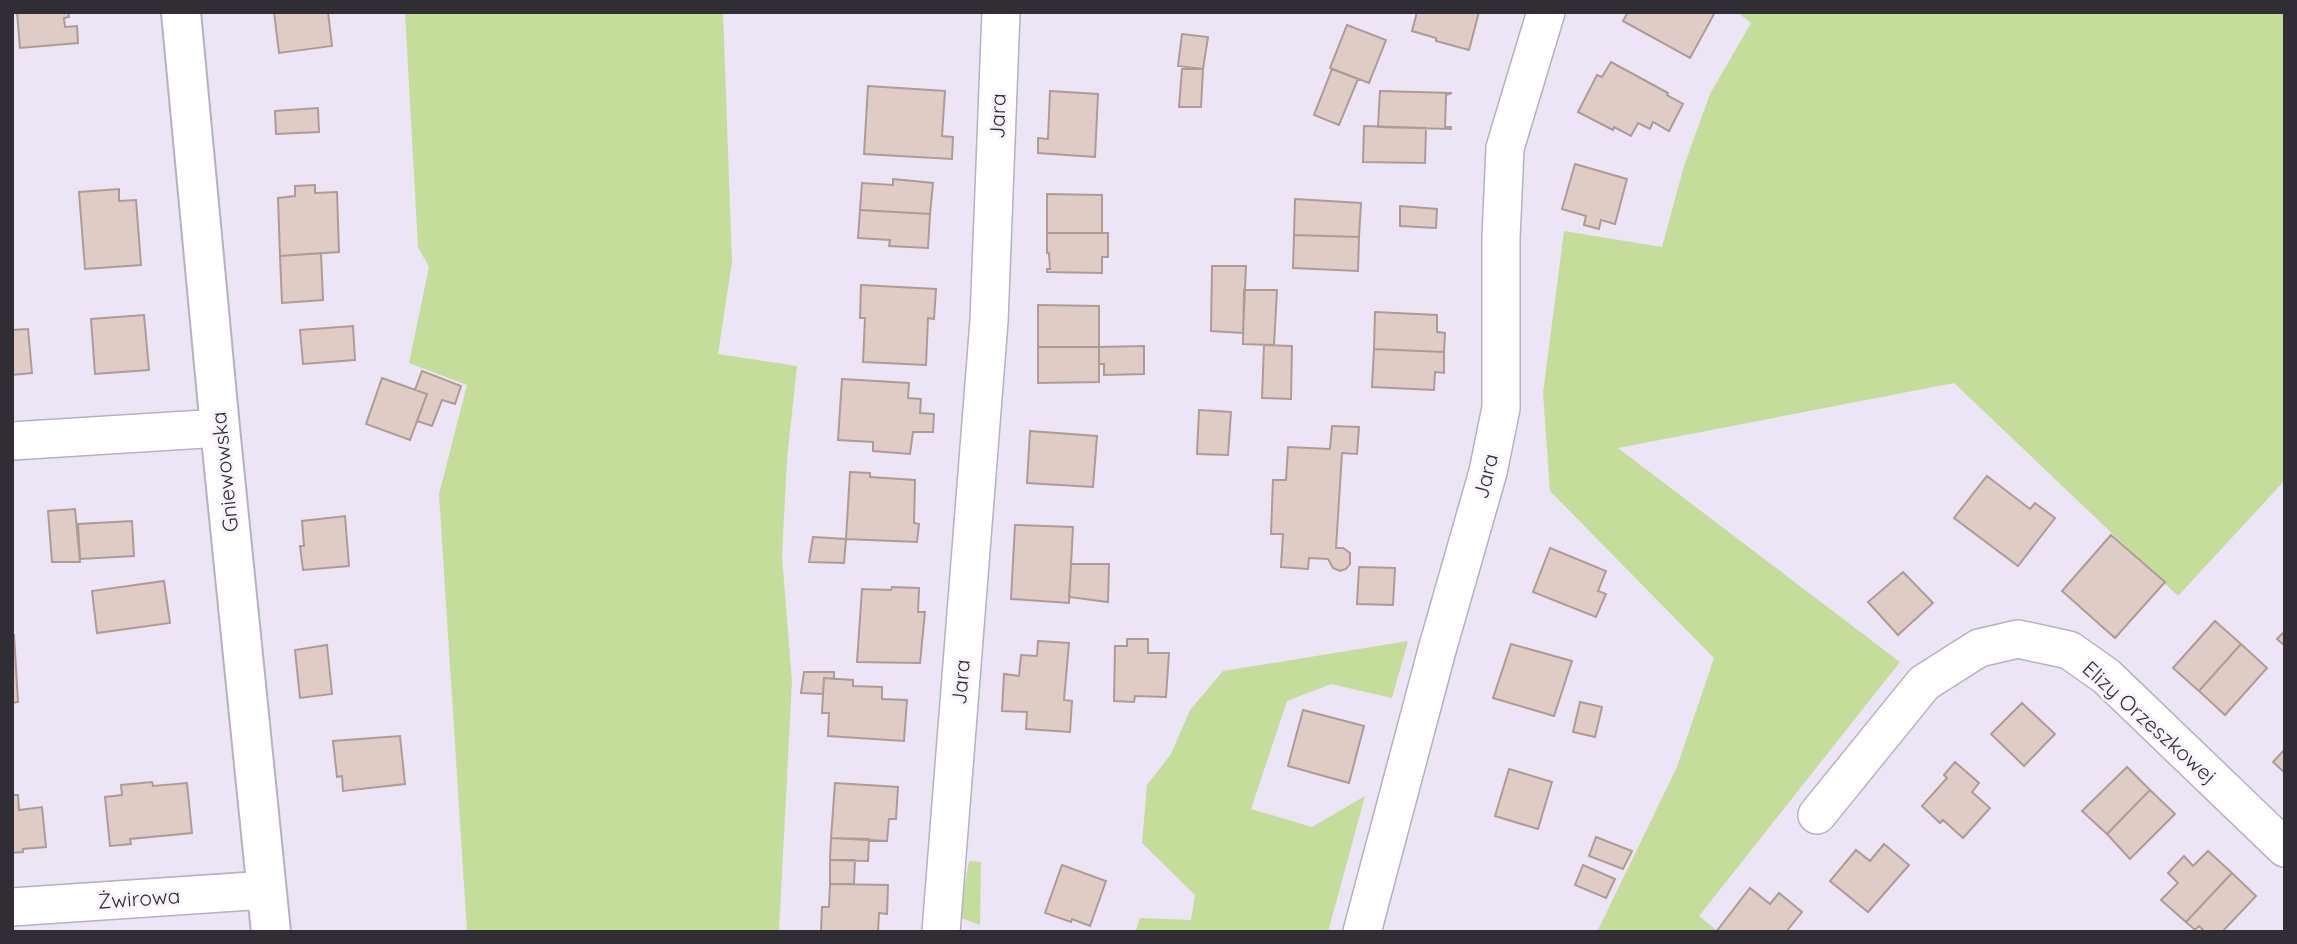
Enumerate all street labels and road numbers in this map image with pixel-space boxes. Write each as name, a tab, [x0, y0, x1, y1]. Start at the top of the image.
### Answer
street label: Jara	[983, 93, 1011, 139]
street label: Gniewowska	[205, 410, 243, 534]
street label: Jara	[1467, 451, 1503, 501]
street label: Elizy Orzeszkowej	[2078, 655, 2222, 789]
street label: Jara	[945, 658, 975, 706]
street label: Żwirowa	[97, 882, 181, 914]

